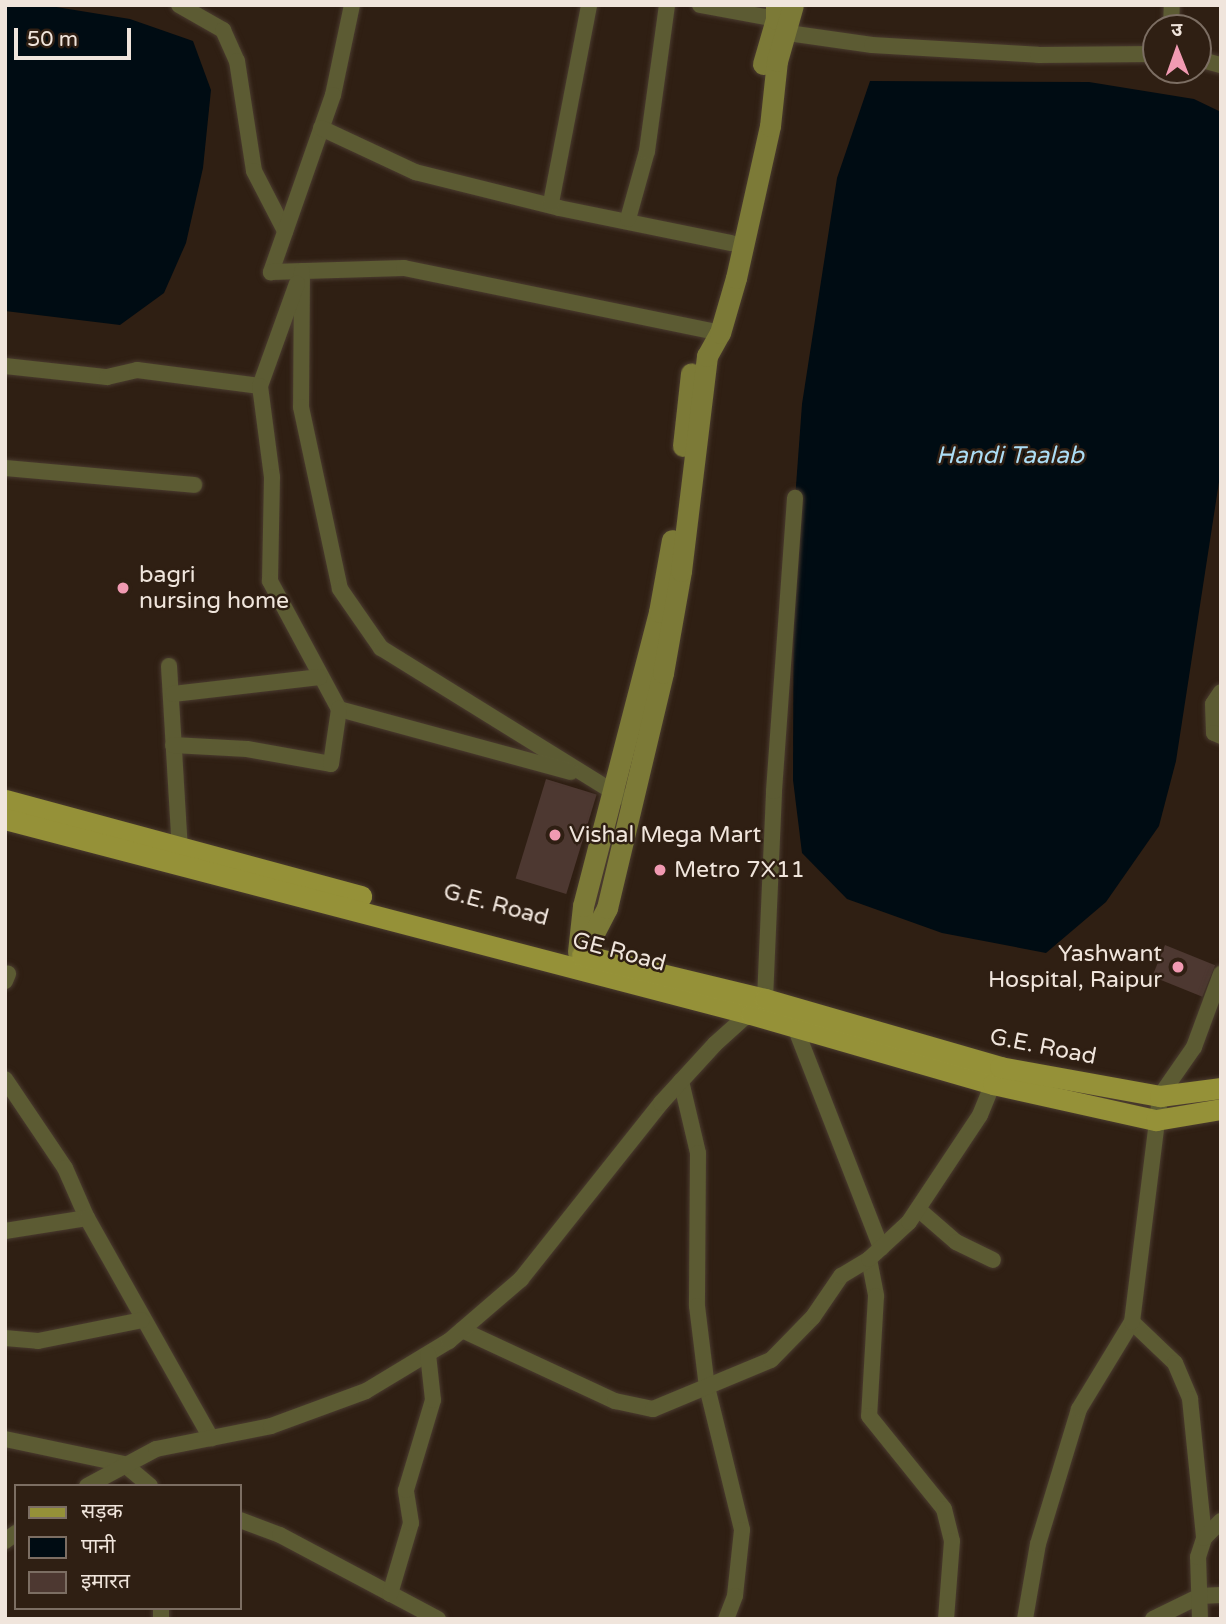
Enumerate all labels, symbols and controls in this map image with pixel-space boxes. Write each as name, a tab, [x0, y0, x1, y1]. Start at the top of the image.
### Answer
scale bar	[18, 14, 135, 58]
north arrow	[1142, 14, 1212, 84]
text: उ	[1171, 19, 1182, 41]
text: 50 m	[27, 27, 78, 52]
water label: Handi Taalab	[936, 442, 1084, 470]
place label: bagri nursing home	[139, 561, 289, 615]
marker: bagri nursing home	[113, 578, 133, 598]
place label: Vishal Mega Mart	[569, 821, 761, 849]
marker: Vishal Mega Mart	[547, 827, 563, 843]
place label: Metro 7X11	[674, 856, 805, 884]
marker: Metro 7X11	[652, 862, 668, 878]
street label: G.E. Road	[440, 878, 552, 932]
street label: GE Road	[569, 926, 669, 978]
place label: Yashwant Hospital, Raipur	[988, 940, 1162, 994]
marker: Yashwant Hospital, Raipur	[1168, 957, 1188, 977]
street label: G.E. Road	[987, 1023, 1099, 1071]
legend	[14, 1484, 242, 1610]
text: सड़क	[81, 1499, 123, 1524]
text: पानी	[81, 1534, 115, 1559]
text: इमारत	[81, 1569, 130, 1594]

